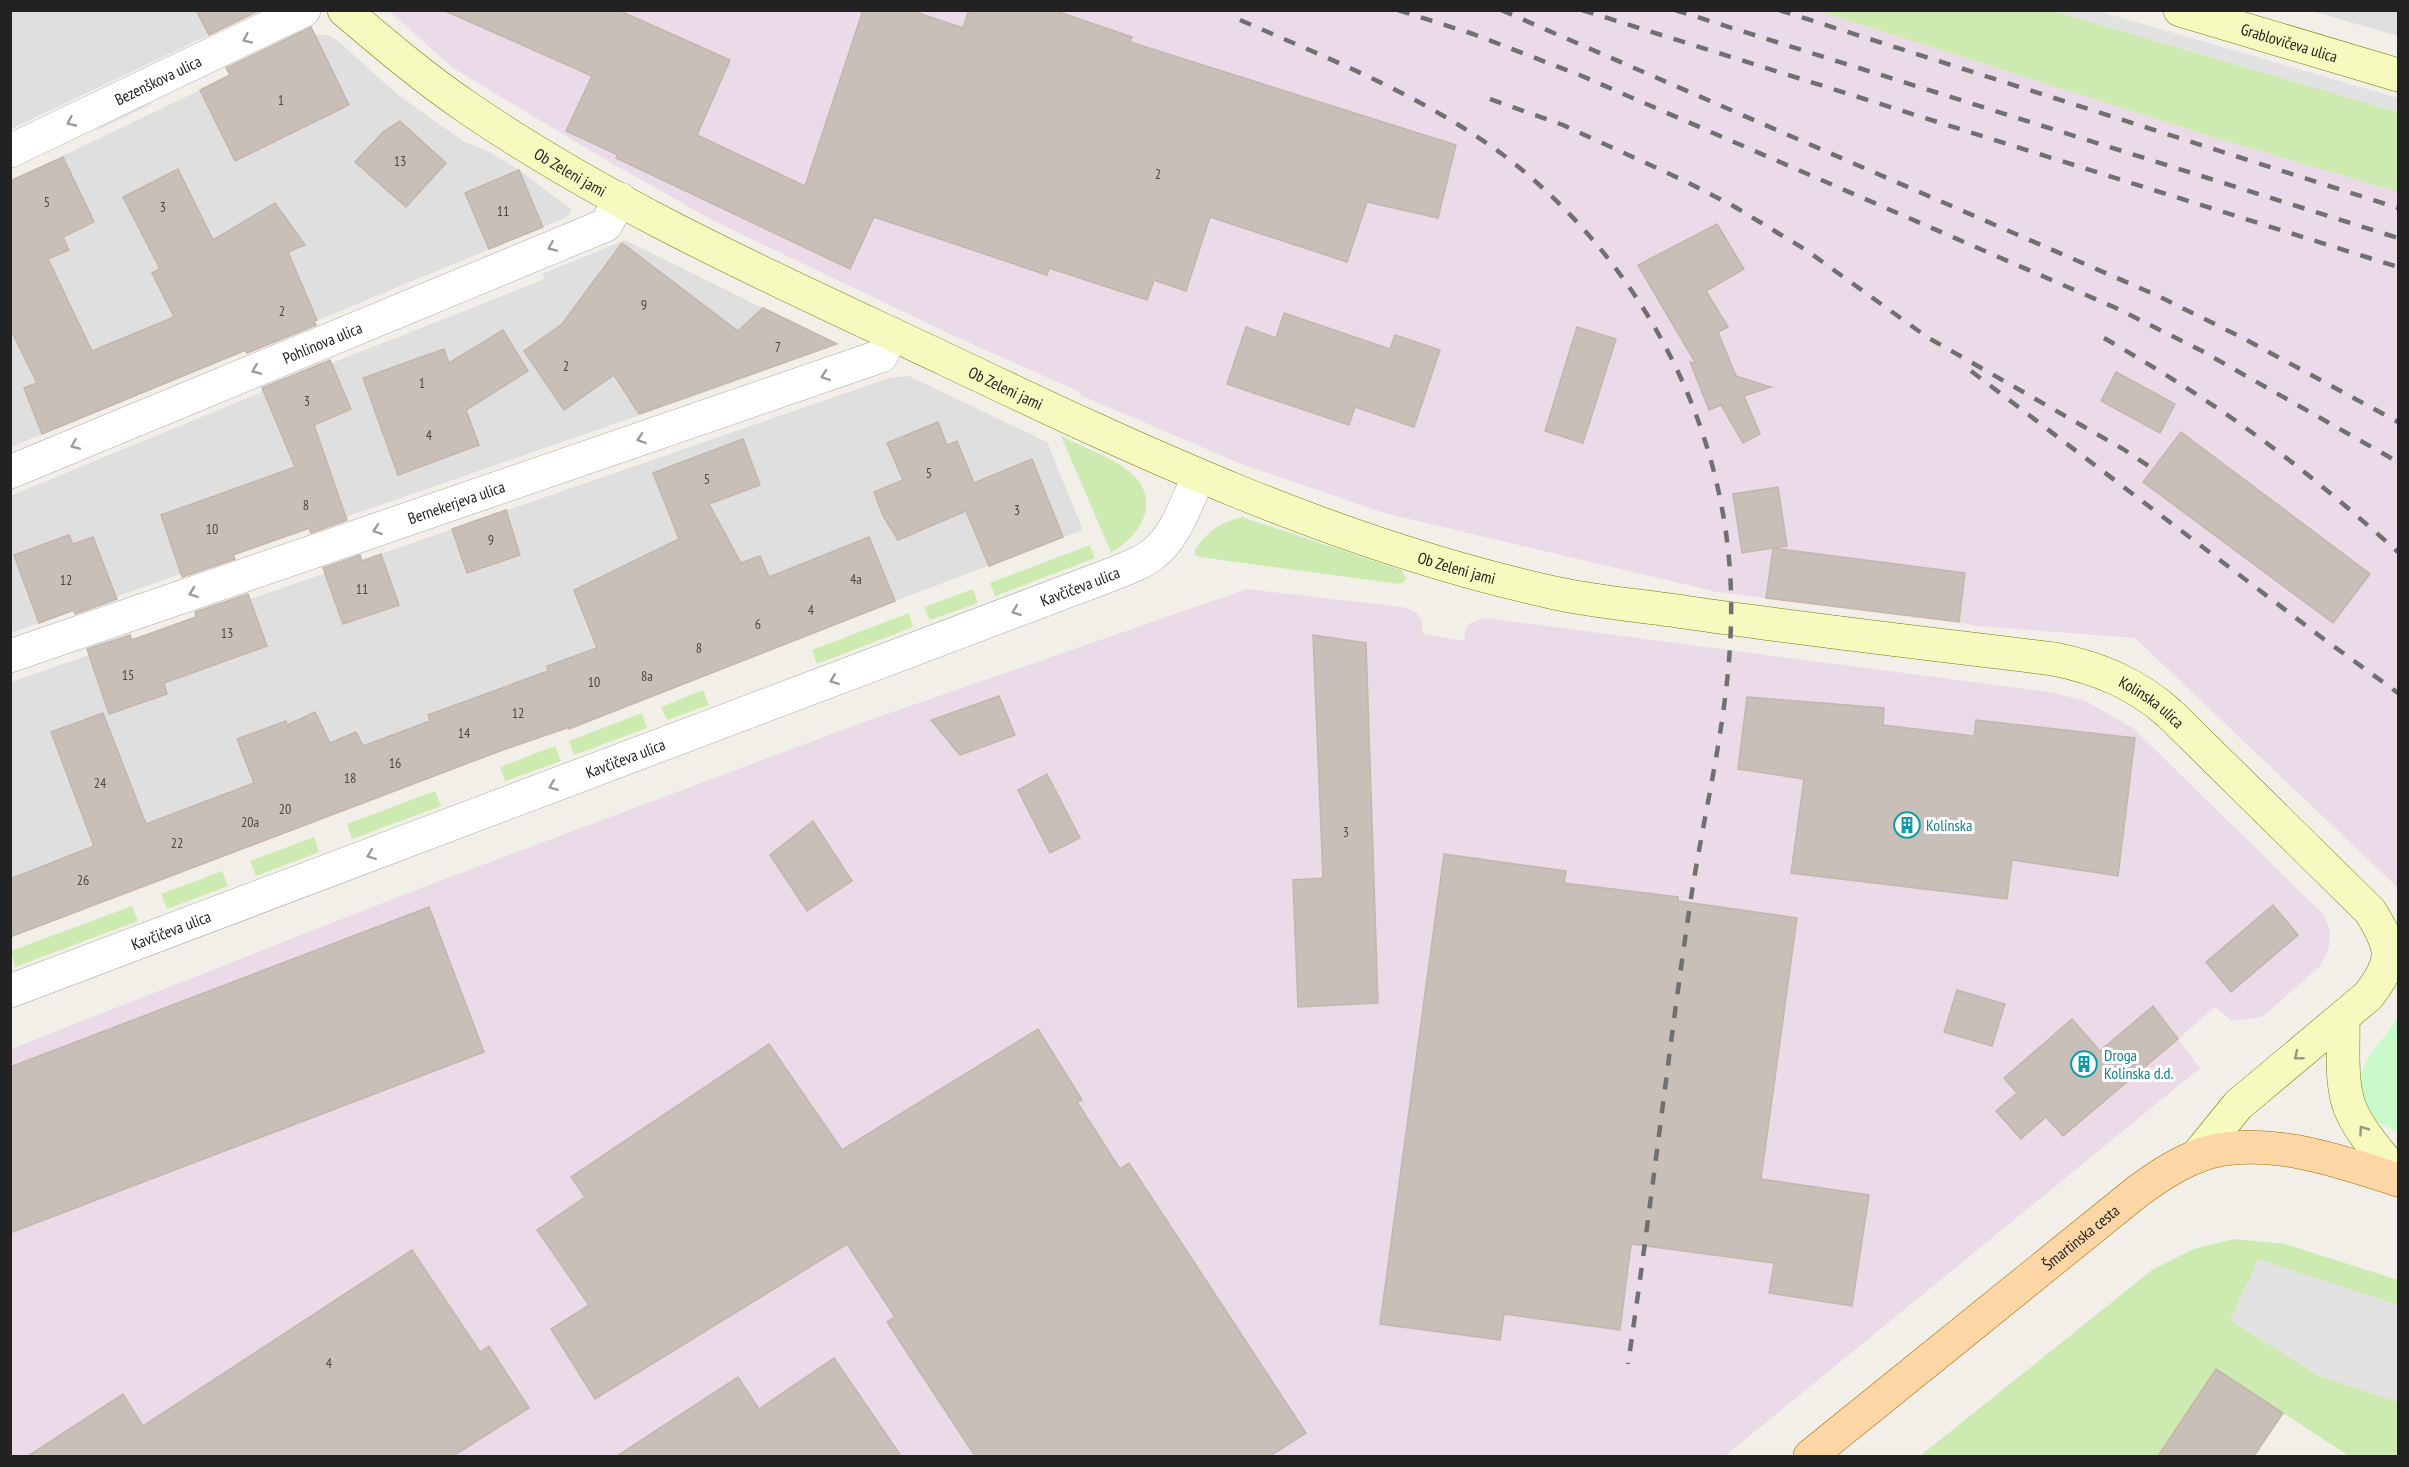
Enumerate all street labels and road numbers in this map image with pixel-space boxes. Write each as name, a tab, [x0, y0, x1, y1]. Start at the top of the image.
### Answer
street label: Grablovičeva ulica	[2239, 19, 2340, 66]
street label: Bezenškova ulica	[111, 51, 204, 109]
street label: Ob Zeleni jami	[531, 143, 610, 201]
street label: Pohlinova ulica	[280, 317, 365, 368]
street label: Ob Zeleni jami	[965, 362, 1046, 414]
street label: Bernekerjeva ulica	[405, 476, 507, 528]
street label: Ob Zeleni jami	[1415, 547, 1498, 588]
street label: Kavčičeva ulica	[1037, 562, 1123, 610]
street label: Kolinska ulica	[2116, 672, 2188, 732]
street label: Kavčičeva ulica	[583, 734, 668, 782]
street label: Kavčičeva ulica	[128, 906, 213, 954]
street label: Šmartinska cesta	[2038, 1200, 2123, 1274]

